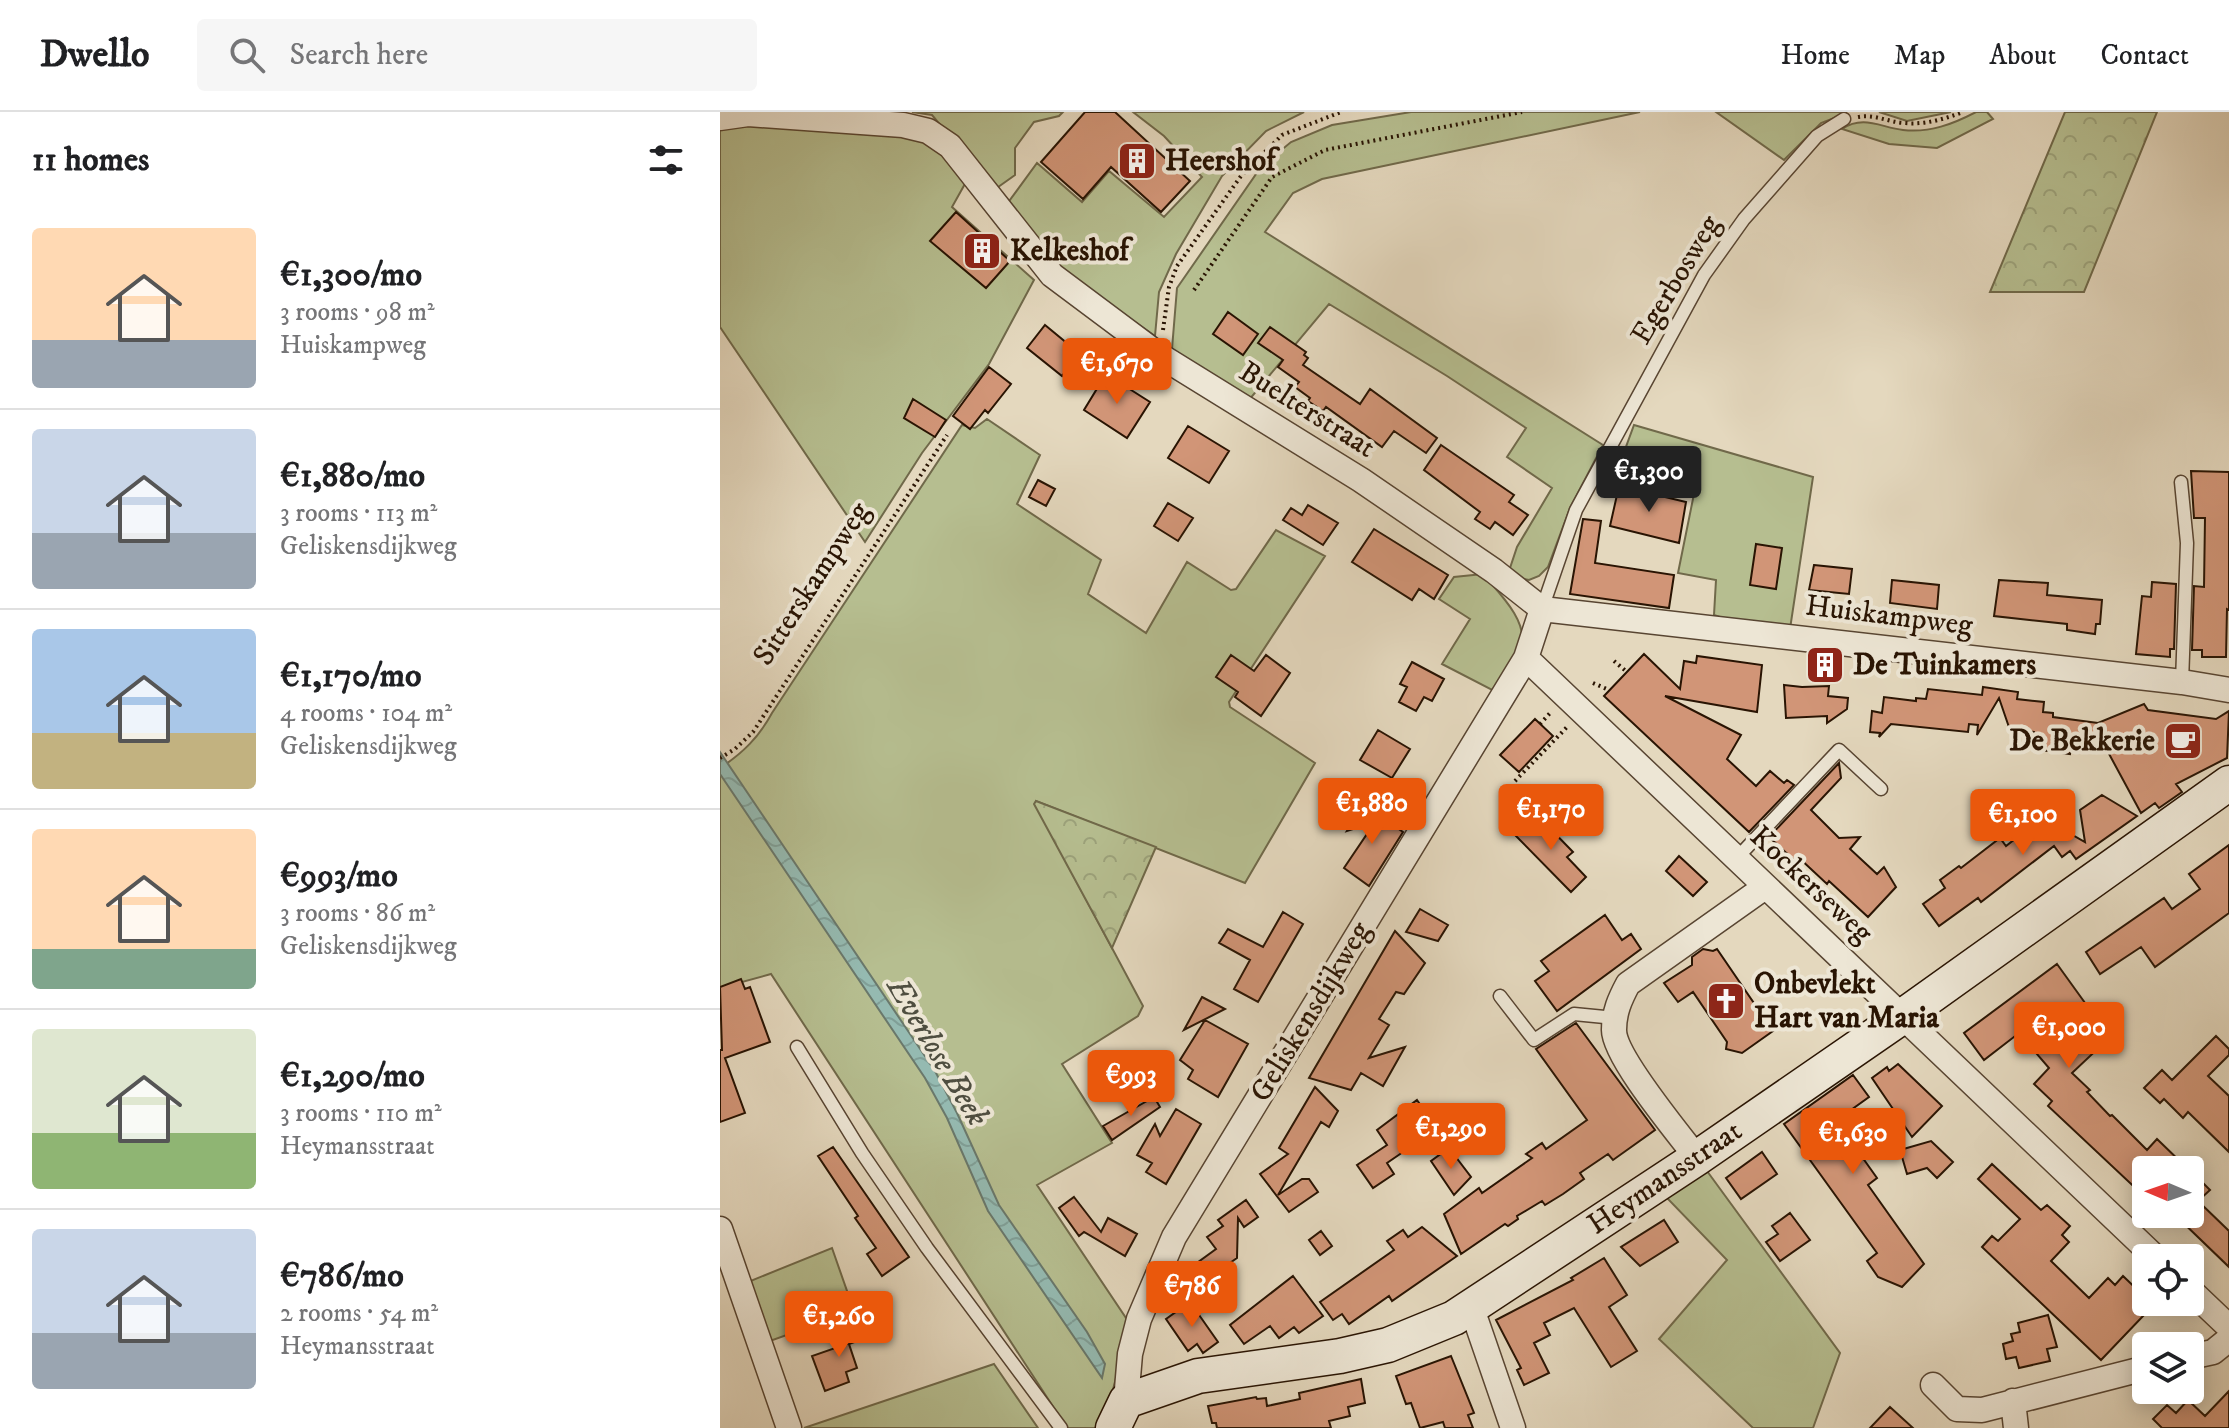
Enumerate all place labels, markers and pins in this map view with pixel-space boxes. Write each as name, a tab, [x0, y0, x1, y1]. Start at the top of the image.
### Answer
building icon: Heershof	[1116, 140, 1158, 182]
place label: Heershof	[1165, 143, 1281, 180]
building icon: Kelkeshof	[961, 230, 1003, 272]
place label: Kelkeshof	[1010, 233, 1134, 270]
pin: €1,670	[1052, 338, 1182, 406]
pin: €1,300	[1584, 446, 1714, 514]
building icon: De Tuinkamers	[1804, 644, 1846, 686]
place label: De Tuinkamers	[1853, 647, 2036, 684]
cafe icon: De Bekkerie	[2162, 720, 2204, 762]
place label: De Bekkerie	[2009, 723, 2156, 760]
pin: €1,880	[1307, 778, 1437, 846]
pin: €1,170	[1486, 784, 1616, 852]
pin: €1,100	[1958, 789, 2088, 857]
place label: Onbevlekt Hart van Maria	[1754, 966, 1940, 1037]
church icon: Onbevlekt Hart van Maria	[1705, 980, 1747, 1022]
pin: €1,000	[2004, 1002, 2134, 1070]
pin: €993	[1084, 1050, 1178, 1118]
pin: €1,290	[1386, 1103, 1516, 1171]
pin: €1,630	[1788, 1108, 1918, 1176]
pin: €786	[1145, 1261, 1239, 1329]
pin: €1,260	[774, 1291, 904, 1359]

